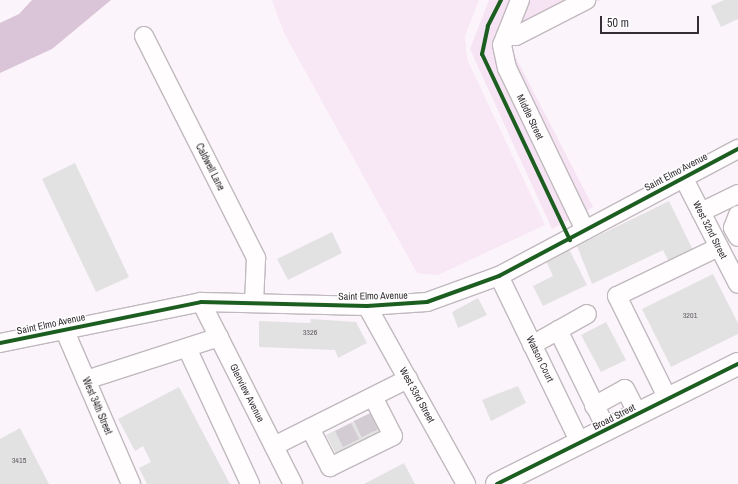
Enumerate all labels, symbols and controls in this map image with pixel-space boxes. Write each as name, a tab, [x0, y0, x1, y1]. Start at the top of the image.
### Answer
scale bar	[602, 8, 701, 34]
text: 50 m	[607, 15, 629, 31]
street label: Middle Street	[514, 92, 546, 142]
street label: Caldwell Lane	[193, 141, 227, 193]
street label: Saint Elmo Avenue	[642, 150, 710, 194]
street label: West 32nd Street	[690, 199, 730, 261]
street label: Saint Elmo Avenue	[338, 289, 408, 303]
street label: Saint Elmo Avenue	[15, 311, 87, 337]
house number: 3201	[683, 311, 697, 321]
house number: 3326	[303, 328, 317, 338]
street label: Watson Court	[524, 334, 556, 384]
street label: Glenview Avenue	[227, 362, 267, 424]
street label: West 33rd Street	[397, 365, 437, 425]
street label: West 34th Street	[80, 376, 114, 436]
street label: Broad Street	[591, 401, 637, 433]
house number: 3415	[12, 456, 26, 466]

